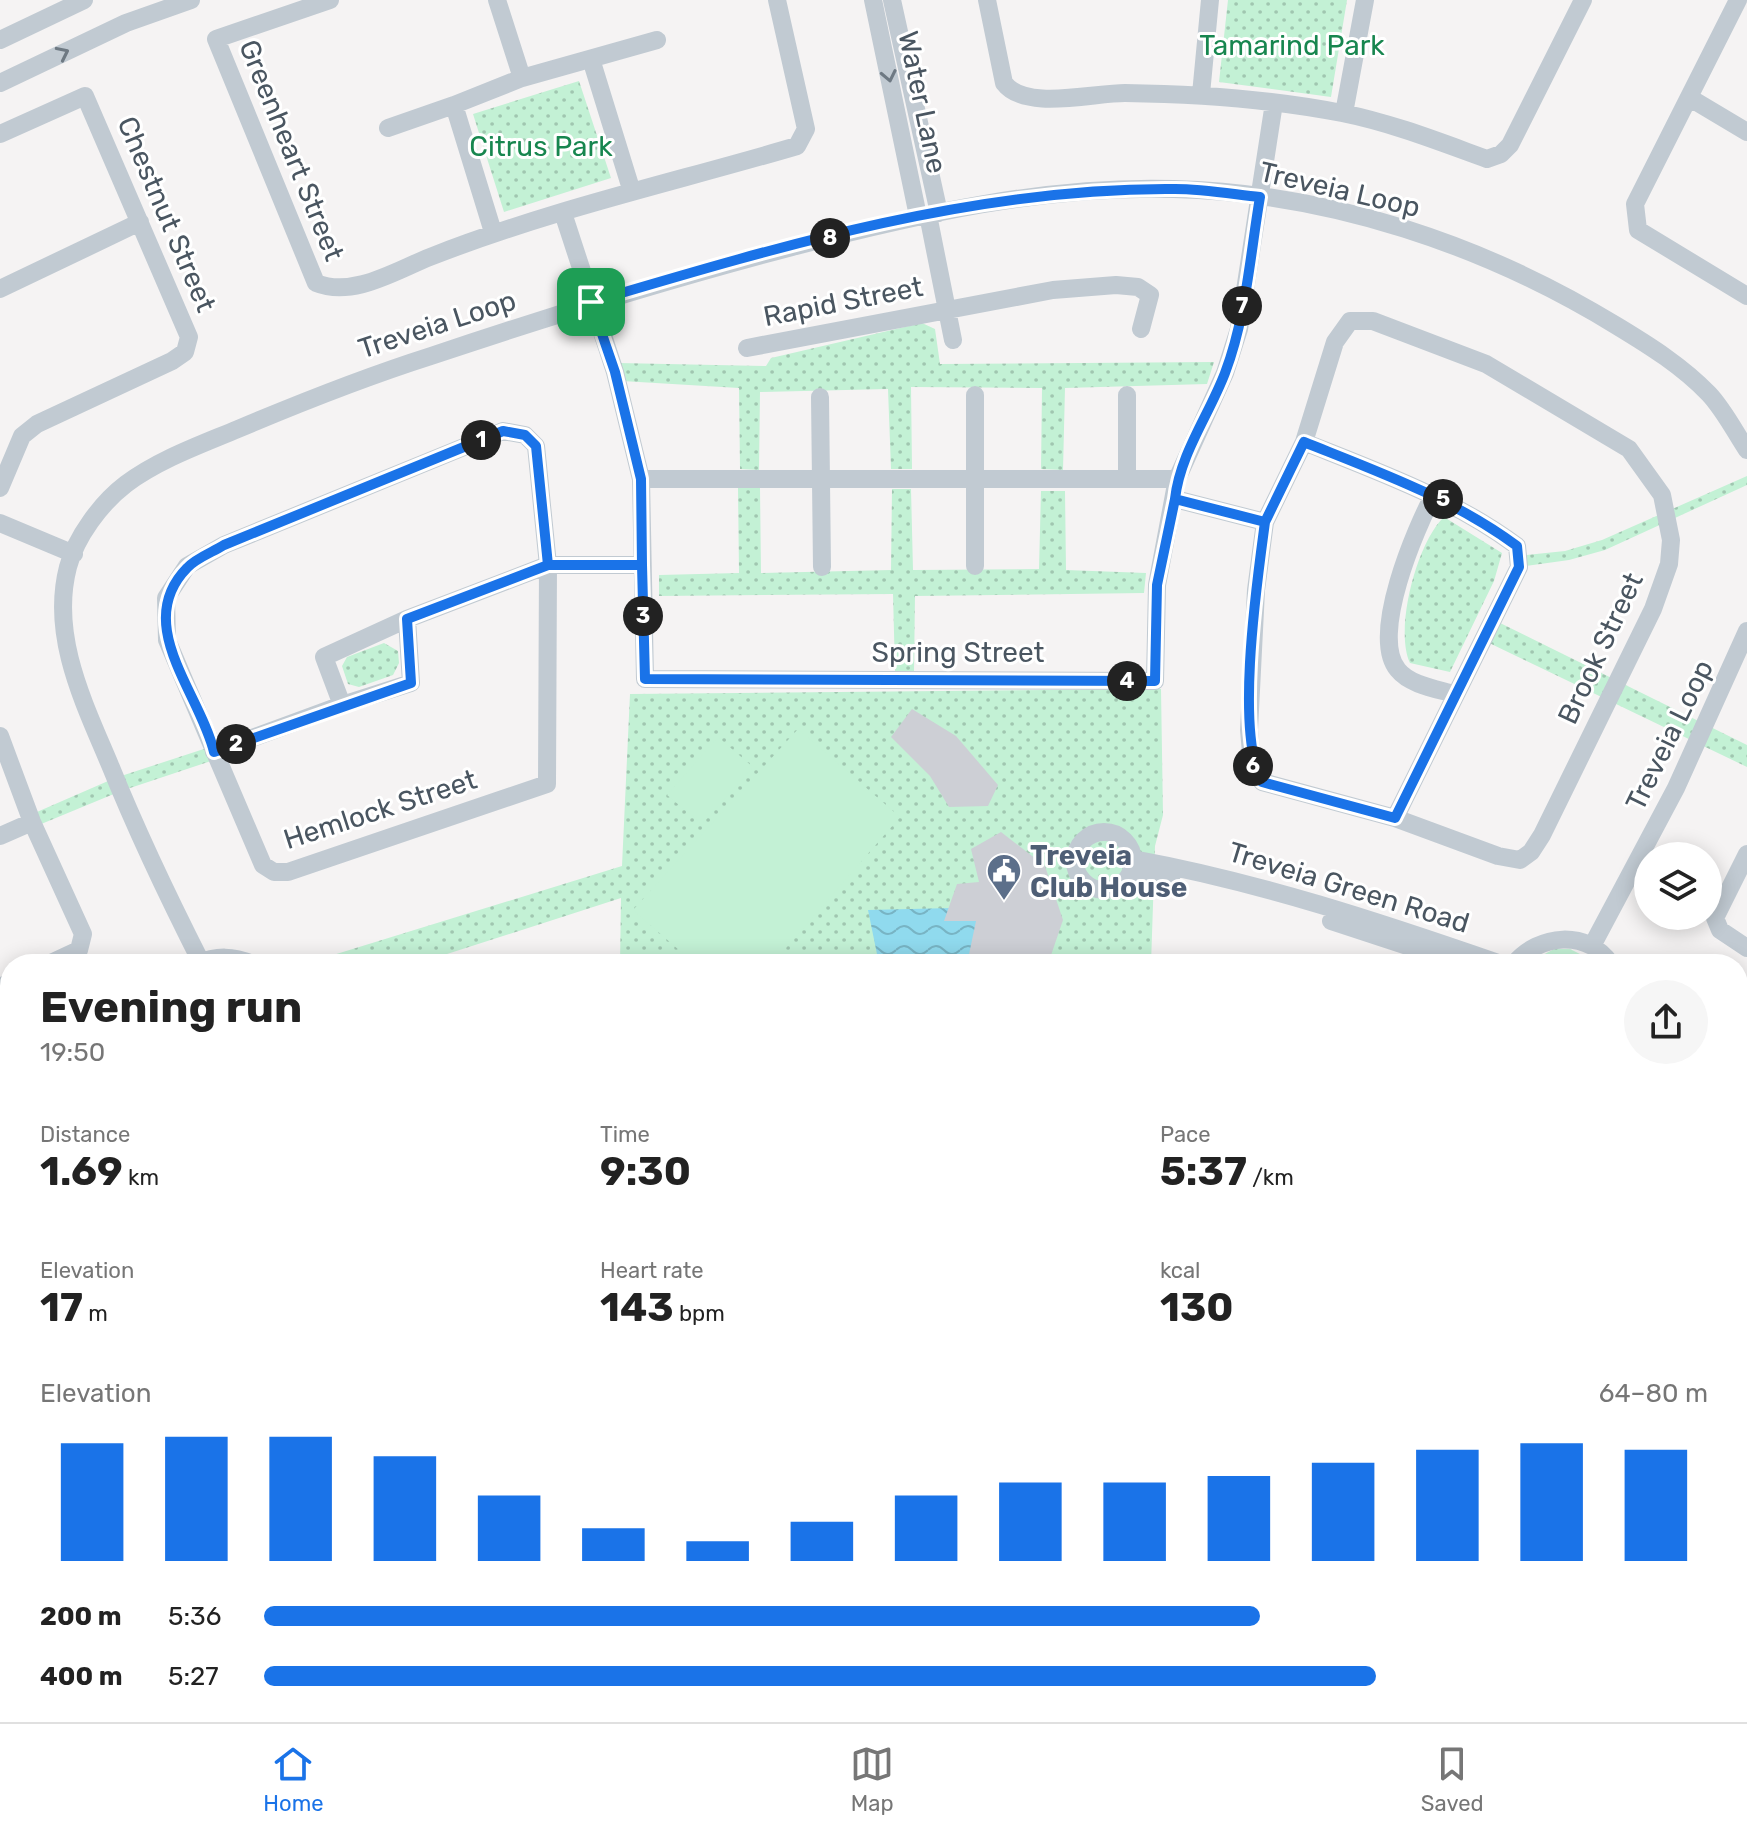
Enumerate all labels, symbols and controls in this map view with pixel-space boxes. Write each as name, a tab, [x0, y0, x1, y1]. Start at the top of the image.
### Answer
street label: Water Lane	[891, 28, 954, 176]
park label: Tamarind Park	[1199, 29, 1385, 62]
street label: Greenheart Street	[232, 35, 351, 266]
one-way arrow	[55, 47, 69, 63]
one-way arrow	[880, 69, 897, 83]
street label: Chestnut Street	[110, 111, 223, 317]
park label: Citrus Park	[469, 130, 613, 163]
street label: Treveia Loop	[1256, 155, 1423, 224]
pin: 8	[810, 218, 850, 258]
text: 8	[823, 224, 837, 251]
pin	[557, 268, 625, 336]
street label: Rapid Street	[761, 270, 926, 333]
icon: arrive	[569, 280, 613, 324]
street label: Treveia Loop	[354, 284, 520, 365]
pin: 7	[1222, 286, 1262, 326]
text: 7	[1236, 292, 1248, 319]
pin: 1	[461, 420, 501, 460]
text: 1	[476, 426, 486, 453]
pin: 5	[1423, 479, 1463, 519]
text: 5	[1436, 485, 1450, 512]
street label: Brook Street	[1551, 567, 1650, 729]
pin: 3	[623, 596, 663, 636]
text: 3	[636, 602, 650, 629]
street label: Spring Street	[871, 636, 1045, 669]
street label: Treveia Loop	[1619, 654, 1720, 816]
pin: 4	[1107, 661, 1147, 701]
text: 4	[1119, 667, 1135, 694]
pin: 2	[216, 724, 256, 764]
text: 2	[229, 730, 243, 757]
pin: 6	[1233, 746, 1273, 786]
text: 6	[1246, 752, 1260, 779]
street label: Hemlock Street	[280, 763, 481, 856]
street label: Treveia Green Road	[1224, 835, 1473, 940]
place label: Treveia Club House	[1030, 839, 1187, 904]
map controls	[1634, 842, 1722, 930]
button: layers	[1634, 842, 1722, 930]
public building icon: Treveia Club House	[985, 852, 1023, 902]
button: share	[1624, 980, 1708, 1064]
text: Evening run	[40, 981, 302, 1033]
text: 19:50	[40, 1037, 105, 1068]
text: Distance	[40, 1121, 130, 1148]
text: Time	[600, 1121, 650, 1148]
text: Pace	[1160, 1121, 1211, 1148]
text: 1.69	[40, 1148, 123, 1195]
text: 9:30	[600, 1148, 691, 1195]
text: 5:37	[1160, 1148, 1247, 1195]
text: km	[123, 1164, 159, 1191]
text: /km	[1247, 1164, 1294, 1191]
text: Elevation	[40, 1257, 134, 1284]
text: Heart rate	[600, 1257, 704, 1284]
text: kcal	[1160, 1257, 1200, 1284]
text: 17	[40, 1284, 83, 1331]
text: 143	[600, 1284, 674, 1331]
text: 130	[1160, 1284, 1233, 1331]
text: m	[83, 1300, 108, 1327]
text: bpm	[674, 1300, 725, 1327]
text: Elevation	[40, 1378, 151, 1409]
text: 64–80 m	[1599, 1378, 1708, 1409]
text: 200 m	[40, 1601, 122, 1632]
text: 5:36	[168, 1601, 221, 1632]
text: 400 m	[40, 1661, 122, 1692]
text: 5:27	[168, 1661, 219, 1692]
tab: Home	[263, 1742, 324, 1817]
tab: Map	[850, 1742, 894, 1817]
tab: Saved	[1421, 1742, 1484, 1817]

